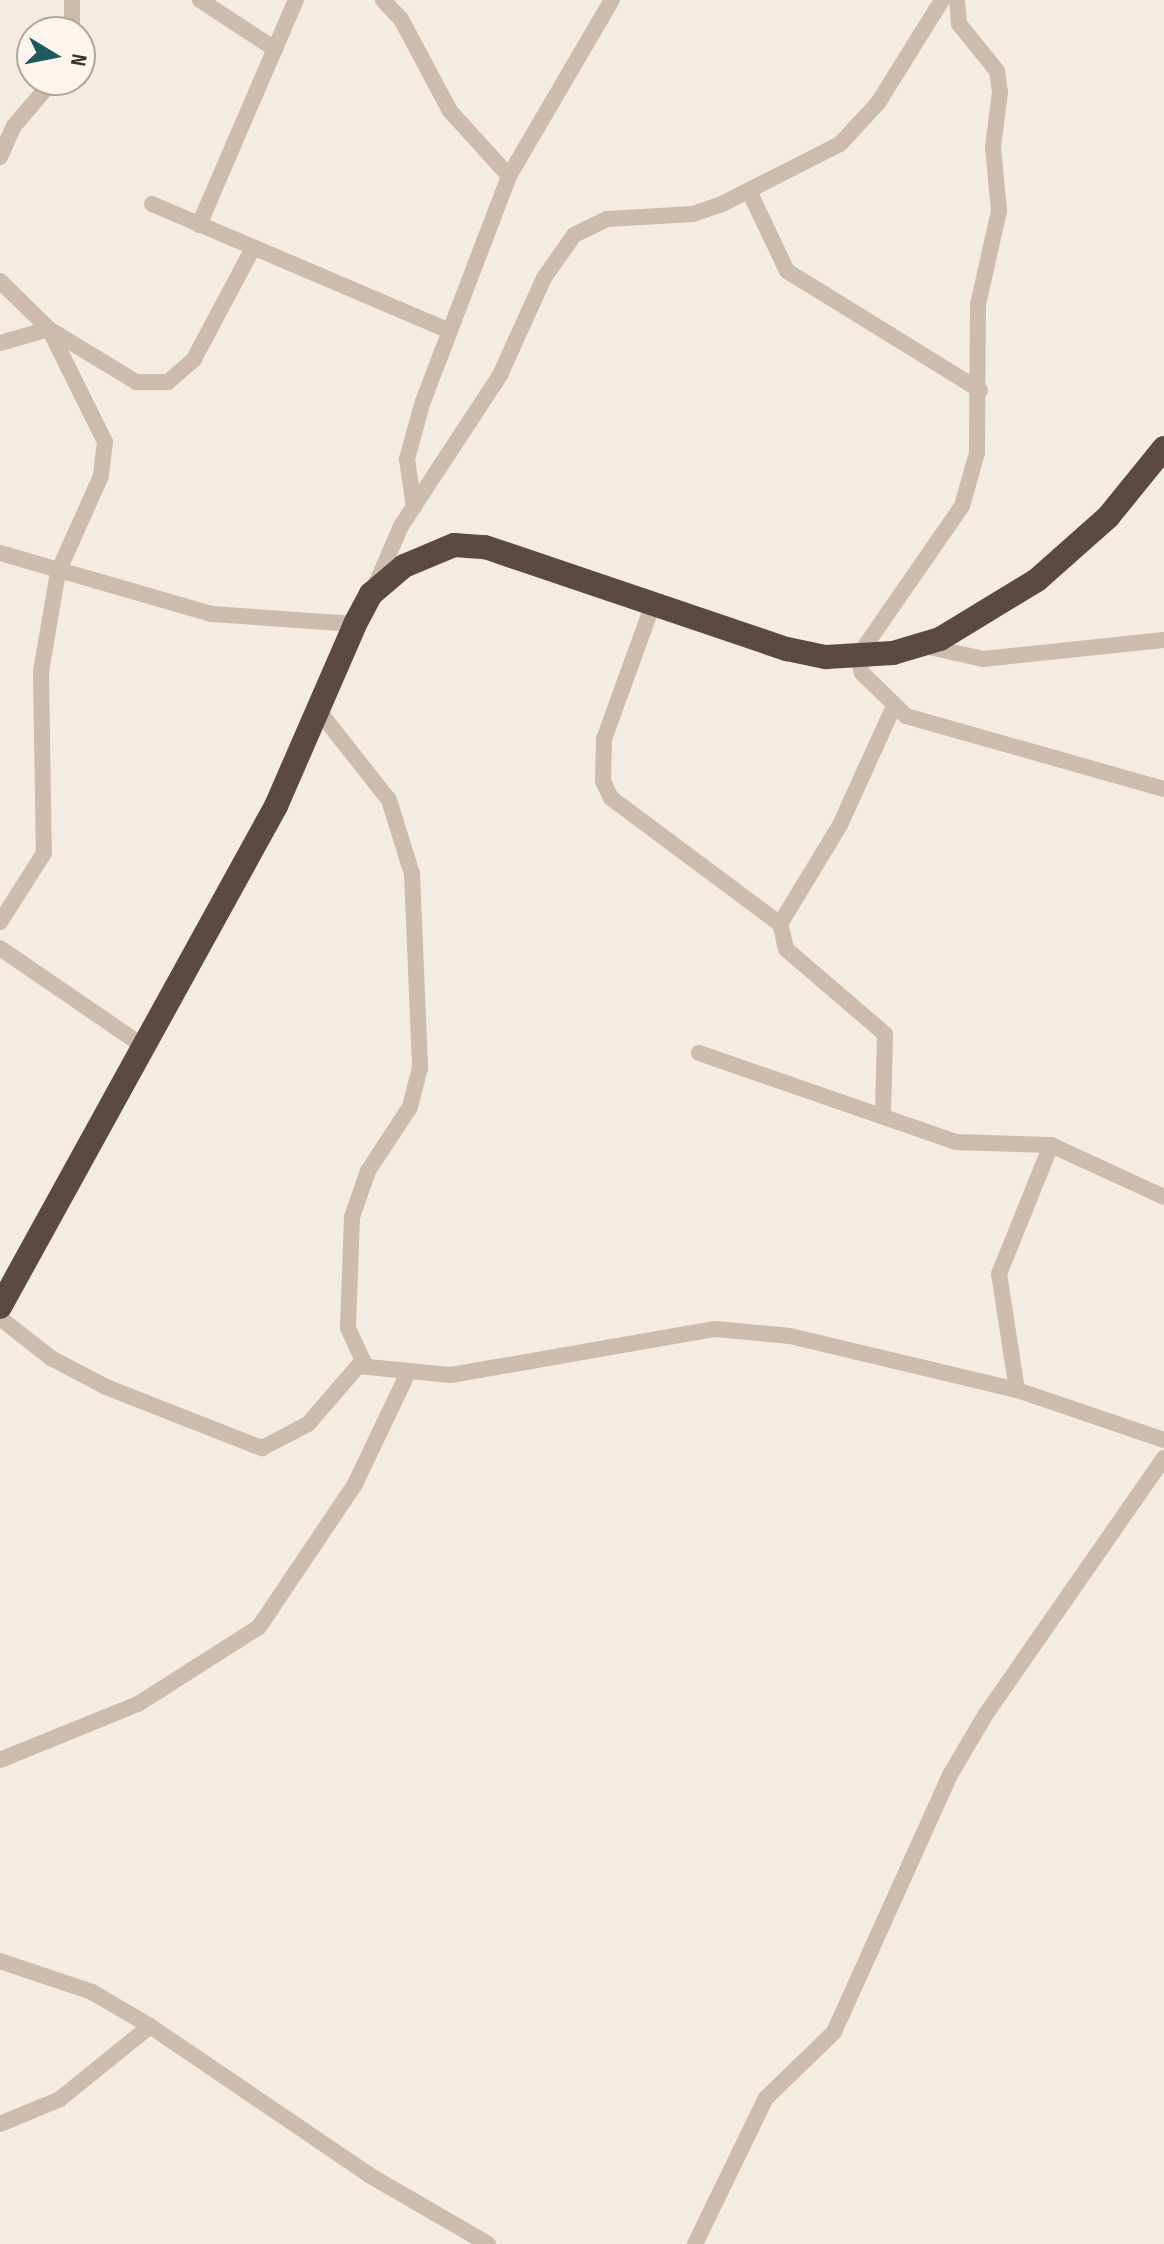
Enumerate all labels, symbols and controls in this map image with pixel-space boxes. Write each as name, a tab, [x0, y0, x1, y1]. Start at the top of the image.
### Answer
north arrow	[16, 16, 96, 96]
text: N	[64, 52, 92, 68]

